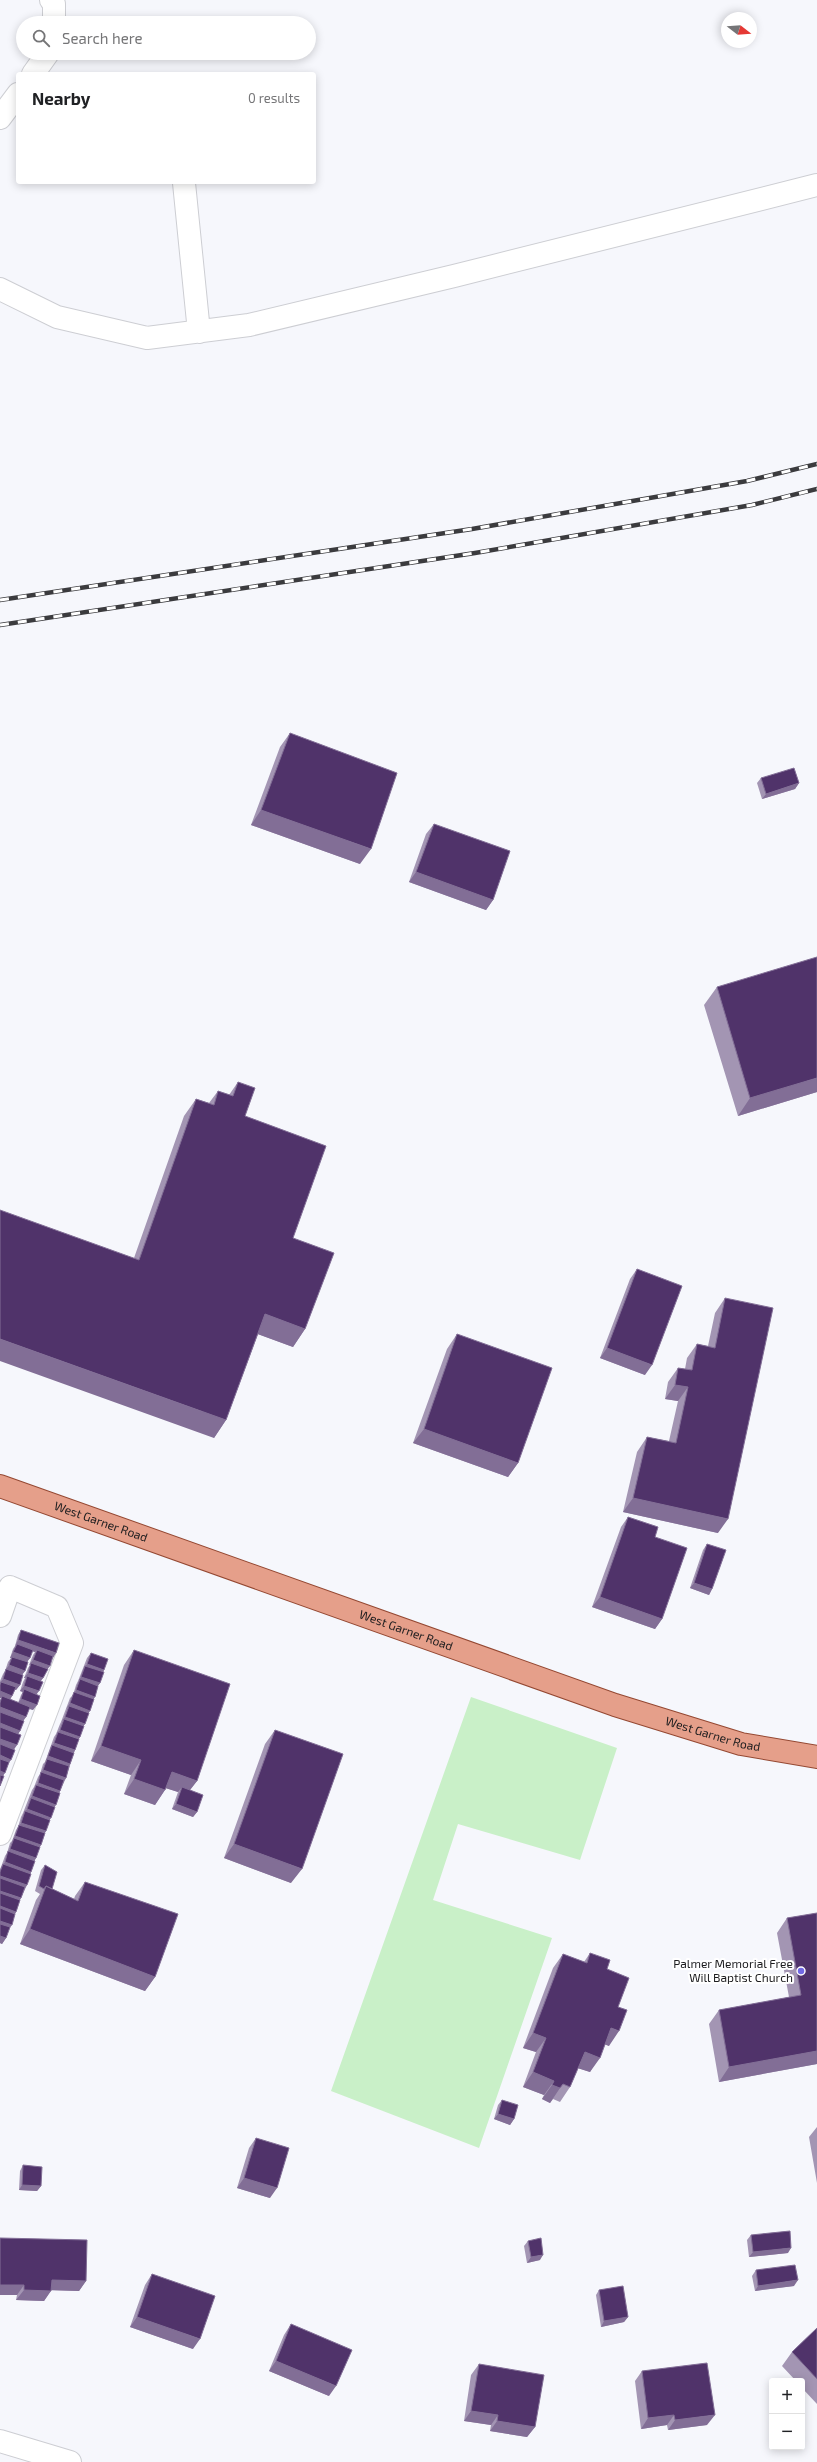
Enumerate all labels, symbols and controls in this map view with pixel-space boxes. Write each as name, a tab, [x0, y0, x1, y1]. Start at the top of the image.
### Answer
north arrow	[721, 12, 757, 48]
search box	[16, 16, 316, 60]
icon: search	[30, 27, 52, 49]
text: Search here	[62, 29, 143, 47]
text: Nearby	[32, 88, 90, 108]
text: 0 results	[248, 90, 300, 106]
street label: West Garner Road	[52, 1498, 150, 1544]
street label: West Garner Road	[358, 1607, 455, 1653]
street label: West Garner Road	[664, 1713, 762, 1753]
place label: Palmer Memorial Free Will Baptist Church	[673, 1956, 793, 1984]
marker: Palmer Memorial Free Will Baptist Church	[796, 1966, 806, 1976]
map controls	[769, 2378, 805, 2450]
button: +	[769, 2378, 805, 2414]
button: −	[769, 2414, 805, 2450]

